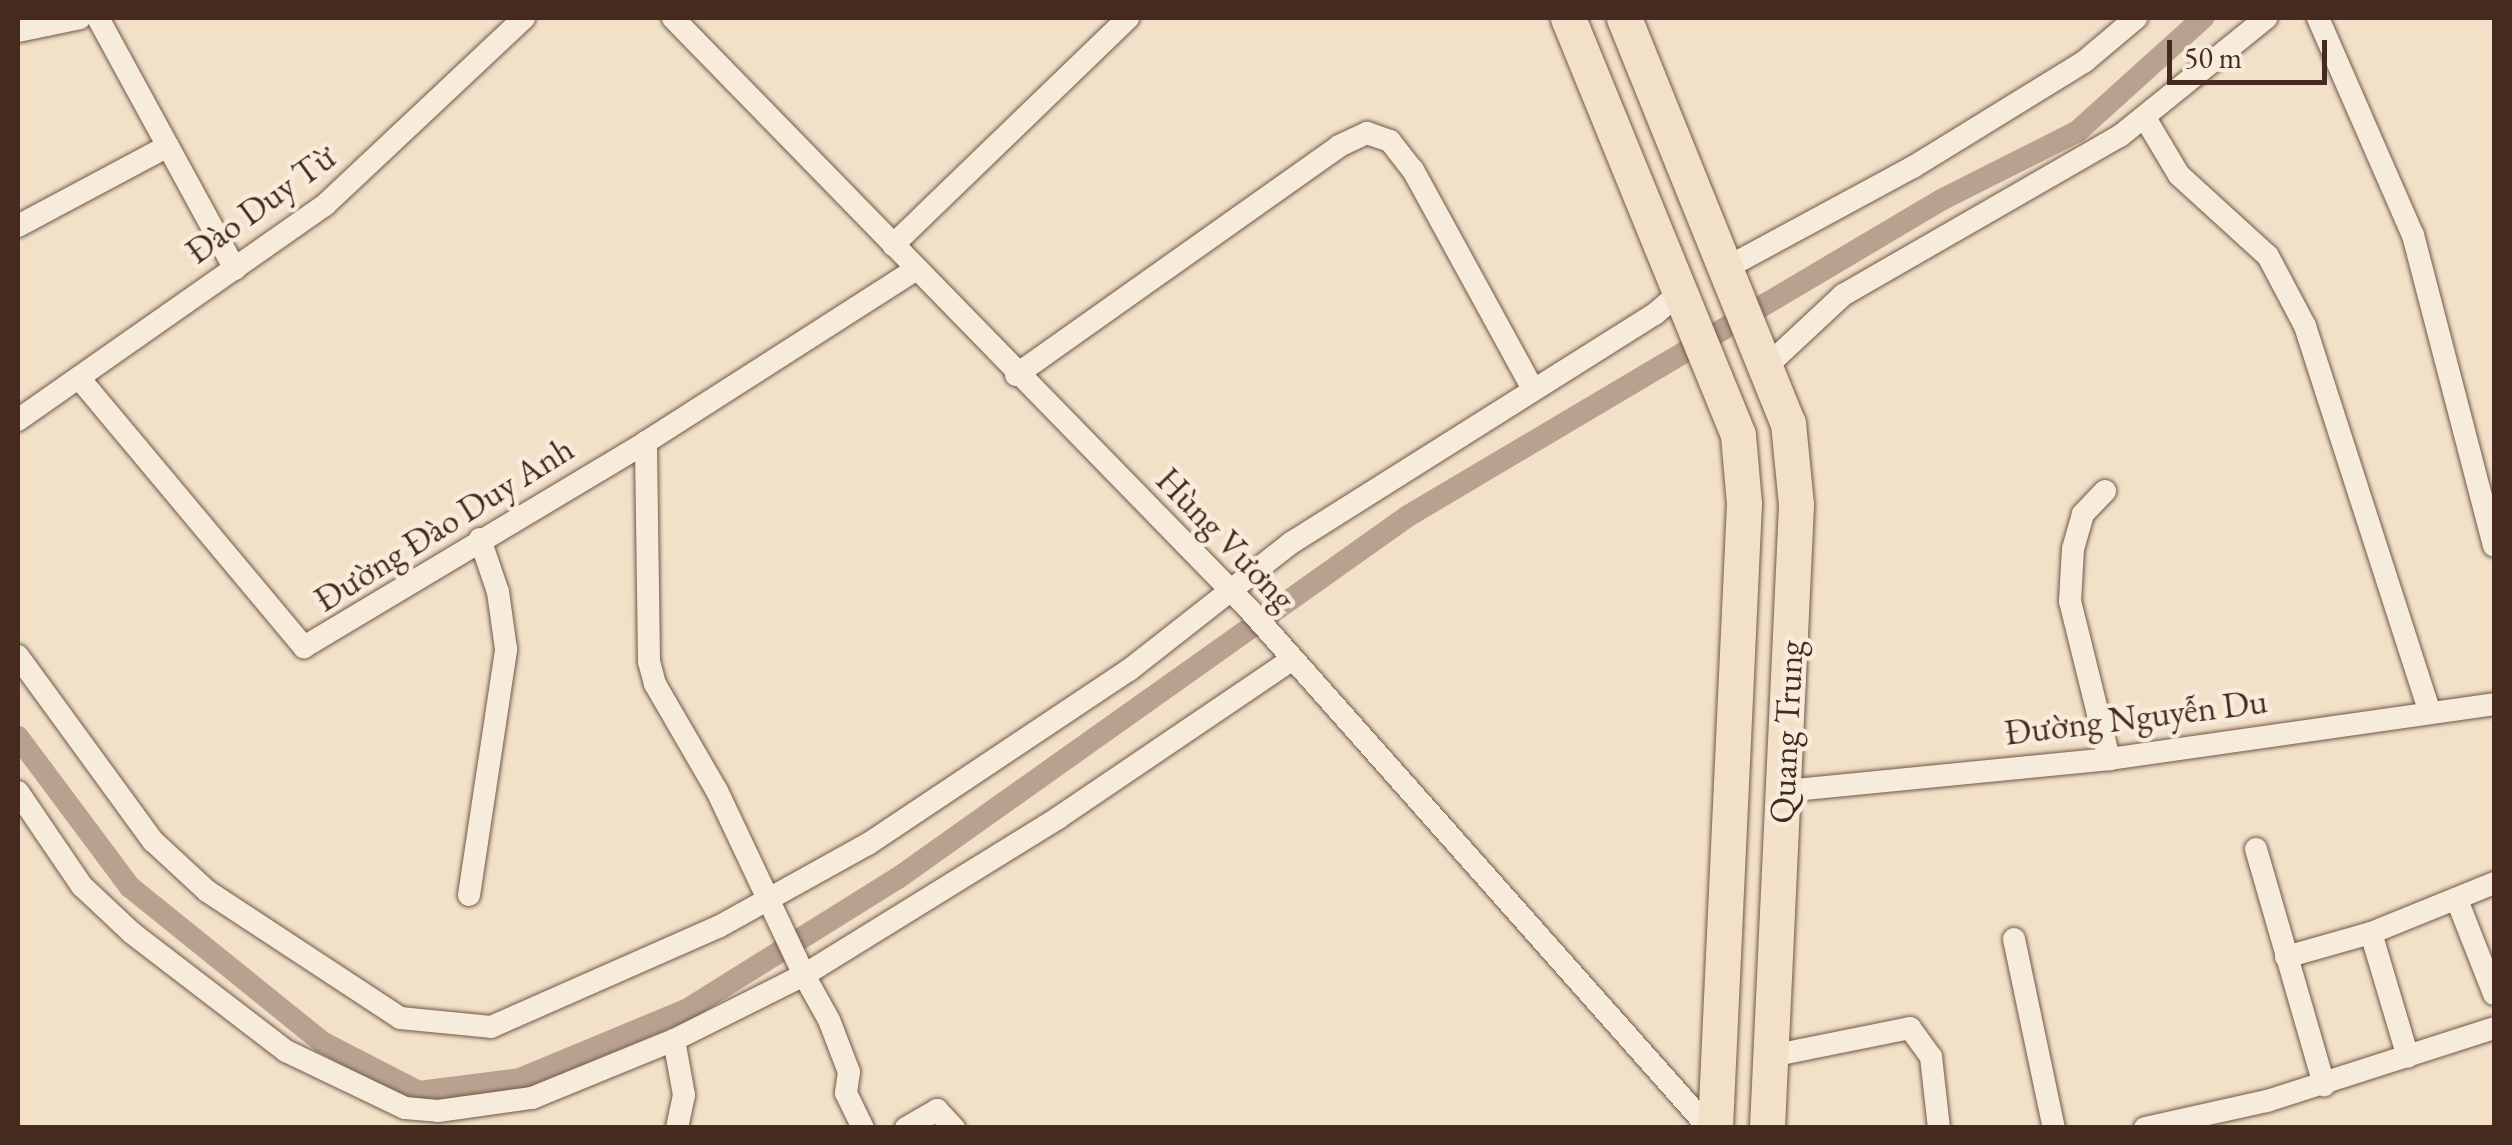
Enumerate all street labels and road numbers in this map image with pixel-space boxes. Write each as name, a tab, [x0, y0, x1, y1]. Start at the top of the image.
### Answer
street label: Đào Duy Từ	[178, 136, 344, 272]
street label: Đường Đào Duy Anh	[307, 427, 581, 621]
street label: Hùng Vương	[1148, 459, 1304, 619]
street label: Quang Trung	[1760, 639, 1812, 825]
street label: Đường Nguyễn Du	[2002, 680, 2270, 754]

